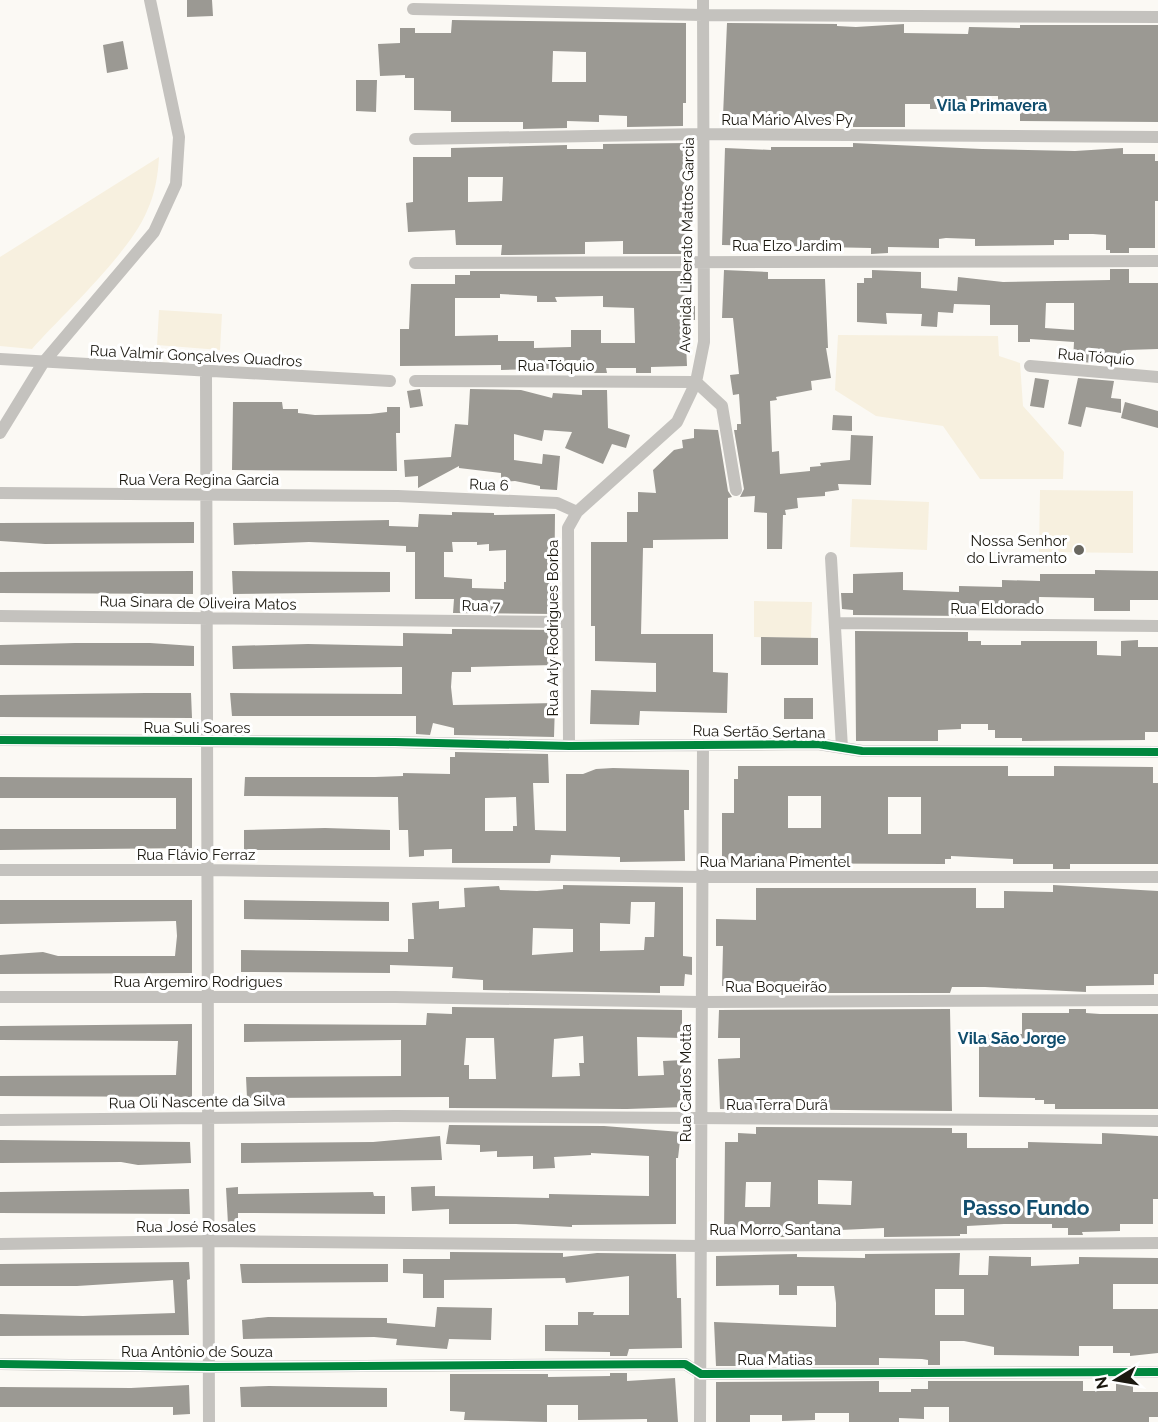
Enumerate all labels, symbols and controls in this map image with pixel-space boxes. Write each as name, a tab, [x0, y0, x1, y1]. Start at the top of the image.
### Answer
district label: Vila Primavera	[937, 96, 1047, 115]
street label: Rua Mário Alves Py	[721, 111, 853, 129]
street label: Avenida Liberato Mattos Garcia	[676, 137, 698, 353]
street label: Rua Elzo Jardim	[732, 237, 842, 255]
street label: Rua Valmir Gonçalves Quadros	[89, 341, 303, 371]
street label: Rua Tóquio	[1057, 345, 1135, 369]
street label: Rua Tóquio	[518, 357, 595, 375]
street label: Rua Vera Regina Garcia	[119, 471, 279, 489]
street label: Rua 6	[469, 475, 509, 495]
place label: Nossa Senhor do Livramento	[966, 532, 1068, 567]
street label: Rua Arly Rodrigues Borba	[544, 540, 562, 716]
marker: Nossa Senhor do Livramento	[1072, 543, 1086, 557]
street label: Rua Sinara de Oliveira Matos	[99, 592, 297, 614]
street label: Rua 7	[462, 597, 500, 615]
street label: Rua Eldorado	[950, 600, 1044, 618]
street label: Rua Suli Soares	[143, 719, 251, 737]
street label: Rua Sertão Sertana	[692, 722, 826, 742]
street label: Rua Flávio Ferraz	[137, 846, 255, 864]
street label: Rua Mariana Pímentel	[700, 853, 851, 871]
street label: Rua Argemiro Rodrigues	[114, 973, 282, 991]
street label: Rua Boqueirão	[725, 978, 827, 996]
street label: Rua Carlos Motta	[677, 1024, 695, 1142]
district label: Vila São Jorge	[958, 1029, 1067, 1048]
street label: Rua Oli Nascente da Silva	[109, 1091, 285, 1113]
street label: Rua Terra Durã	[726, 1096, 828, 1114]
district label: Passo Fundo	[962, 1195, 1090, 1220]
street label: Rua José Rosales	[136, 1218, 256, 1236]
street label: Rua Morro Santana	[709, 1221, 841, 1239]
street label: Rua Antônio de Souza	[121, 1343, 273, 1361]
north arrow	[1086, 1350, 1146, 1410]
street label: Rua Matias	[737, 1351, 813, 1369]
text: N	[1091, 1375, 1112, 1391]

